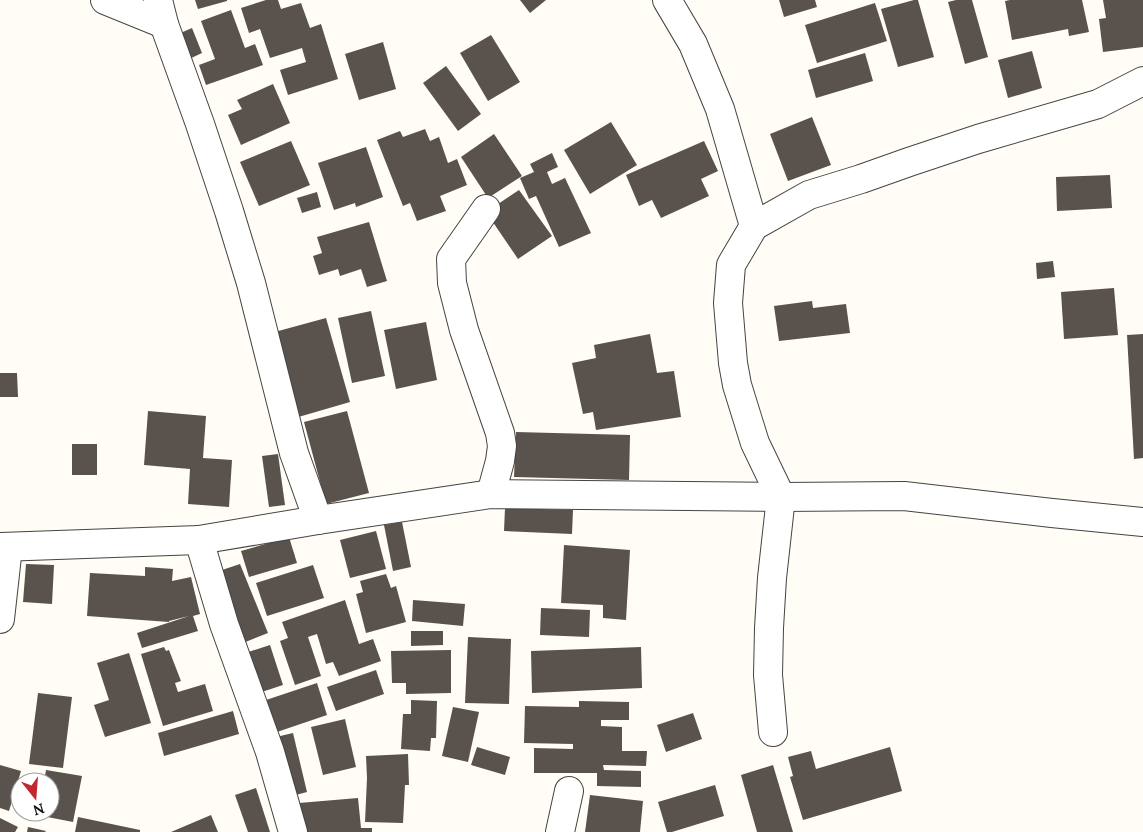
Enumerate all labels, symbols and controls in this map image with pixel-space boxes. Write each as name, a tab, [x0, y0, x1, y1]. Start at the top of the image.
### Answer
north arrow	[10, 772, 60, 822]
text: N	[31, 799, 47, 820]

